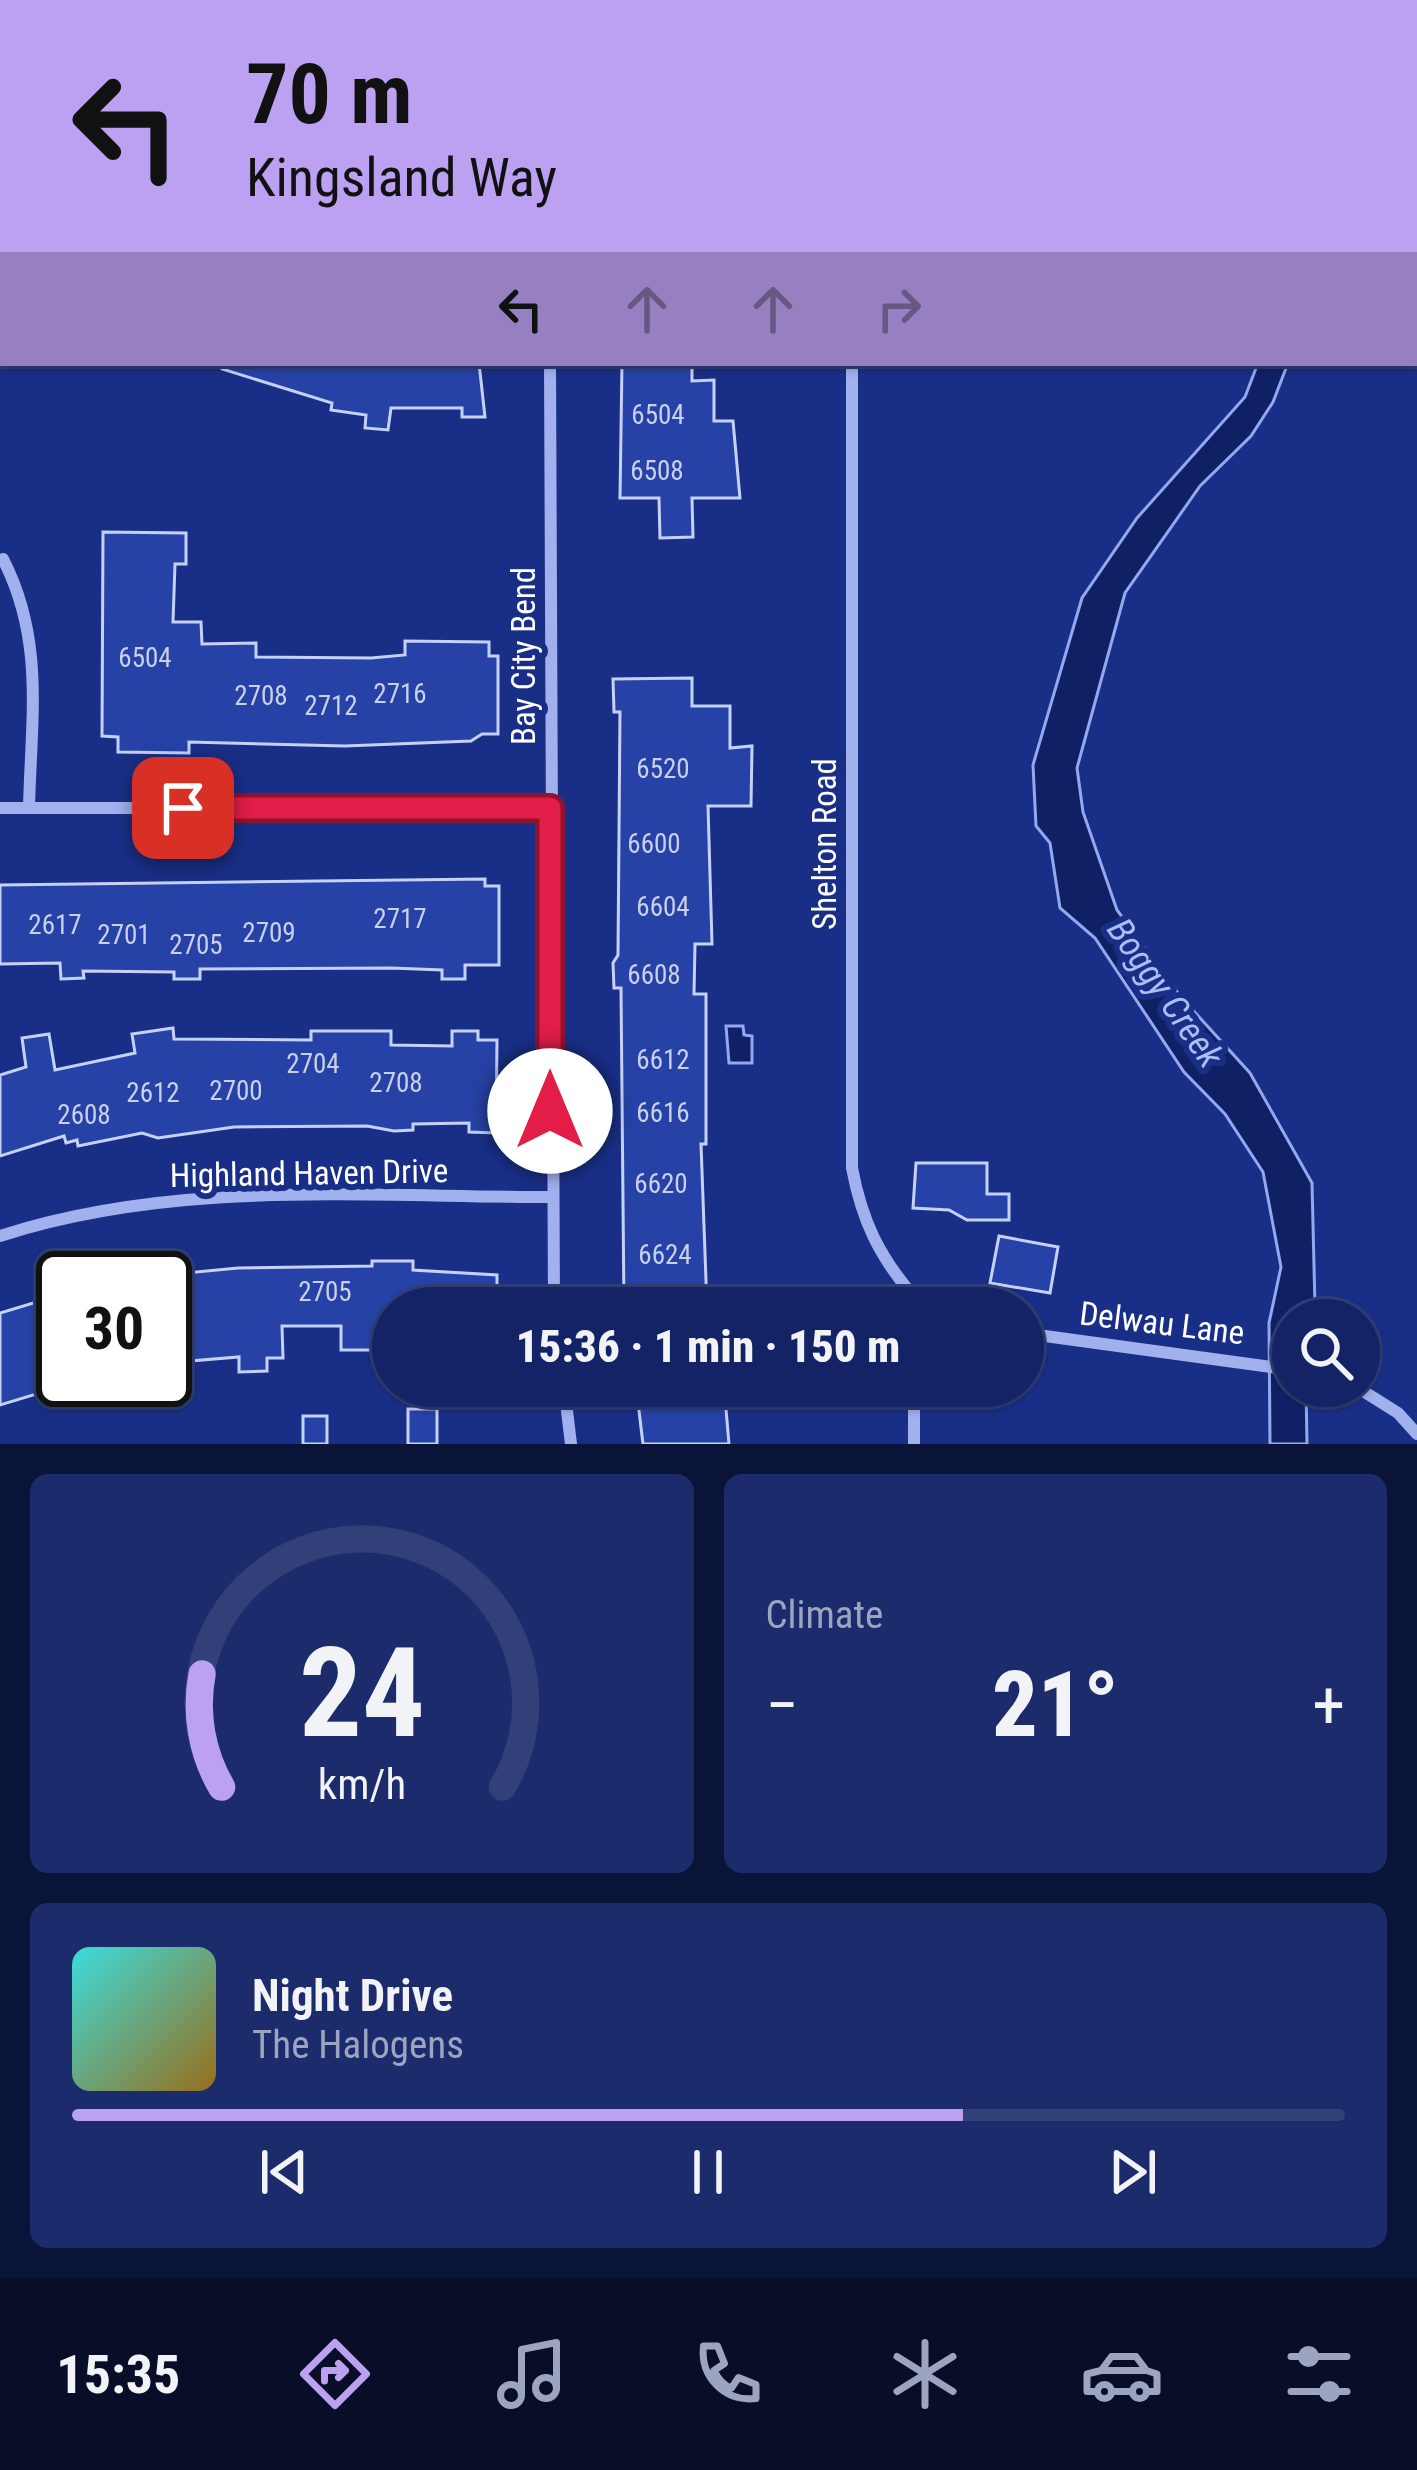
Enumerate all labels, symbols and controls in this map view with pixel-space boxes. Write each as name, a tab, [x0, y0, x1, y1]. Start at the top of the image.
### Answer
text: 70 m	[246, 45, 413, 144]
icon: left	[48, 48, 204, 204]
text: Kingsland Way	[246, 146, 557, 209]
icon: left	[488, 276, 554, 342]
icon: ahead	[614, 276, 680, 342]
icon: ahead	[740, 276, 806, 342]
icon: right	[866, 276, 932, 342]
house number: 6504	[631, 399, 685, 431]
house number: 6508	[630, 455, 684, 487]
street label: Bay City Bend	[504, 567, 543, 745]
house number: 6504	[118, 642, 172, 674]
house number: 2716	[373, 678, 427, 710]
house number: 2708	[234, 680, 288, 712]
house number: 2712	[304, 690, 358, 722]
house number: 6520	[636, 753, 690, 785]
pin	[132, 757, 234, 859]
street label: Shelton Road	[805, 758, 844, 930]
icon: arrive	[150, 775, 216, 841]
house number: 6600	[627, 828, 681, 860]
house number: 6604	[636, 891, 690, 923]
house number: 2717	[373, 903, 427, 935]
house number: 2617	[28, 909, 82, 941]
water label: Boggy Creek	[1098, 910, 1232, 1077]
house number: 2709	[242, 917, 296, 949]
house number: 2701	[97, 919, 151, 951]
house number: 2705	[169, 929, 223, 961]
house number: 6608	[627, 959, 681, 991]
house number: 6612	[636, 1044, 690, 1076]
house number: 2704	[286, 1048, 340, 1080]
position arrow	[487, 1048, 613, 1174]
house number: 2708	[369, 1067, 423, 1099]
house number: 2700	[209, 1075, 263, 1107]
house number: 2612	[126, 1077, 180, 1109]
house number: 6616	[636, 1097, 690, 1129]
house number: 2608	[57, 1099, 111, 1131]
street label: Highland Haven Drive	[170, 1151, 448, 1195]
house number: 6620	[634, 1168, 688, 1200]
house number: 6624	[638, 1239, 692, 1271]
speed limit sign: 30	[36, 1251, 192, 1407]
house number: 2705	[298, 1276, 352, 1308]
street label: Delwau Lane	[1077, 1294, 1247, 1352]
map controls	[1272, 1299, 1380, 1407]
button: search	[1272, 1299, 1380, 1407]
text: 15:36 · 1 min · 150 m	[516, 1320, 900, 1373]
text: Climate	[766, 1592, 883, 1638]
text: 24	[299, 1620, 425, 1766]
text: 21°	[992, 1653, 1119, 1758]
text: −	[766, 1667, 799, 1744]
text: +	[1312, 1667, 1345, 1744]
text: km/h	[318, 1758, 406, 1808]
text: Night Drive	[252, 1969, 453, 2022]
text: The Halogens	[252, 2022, 464, 2068]
icon: previous	[251, 2139, 317, 2205]
icon: pause	[675, 2139, 741, 2205]
icon: next	[1100, 2139, 1166, 2205]
icon: directions	[293, 2332, 377, 2416]
icon: music	[490, 2332, 574, 2416]
icon: phone	[686, 2332, 770, 2416]
icon: climate	[883, 2332, 967, 2416]
icon: car	[1080, 2332, 1164, 2416]
icon: filters	[1277, 2332, 1361, 2416]
text: 15:35	[56, 2343, 180, 2406]

